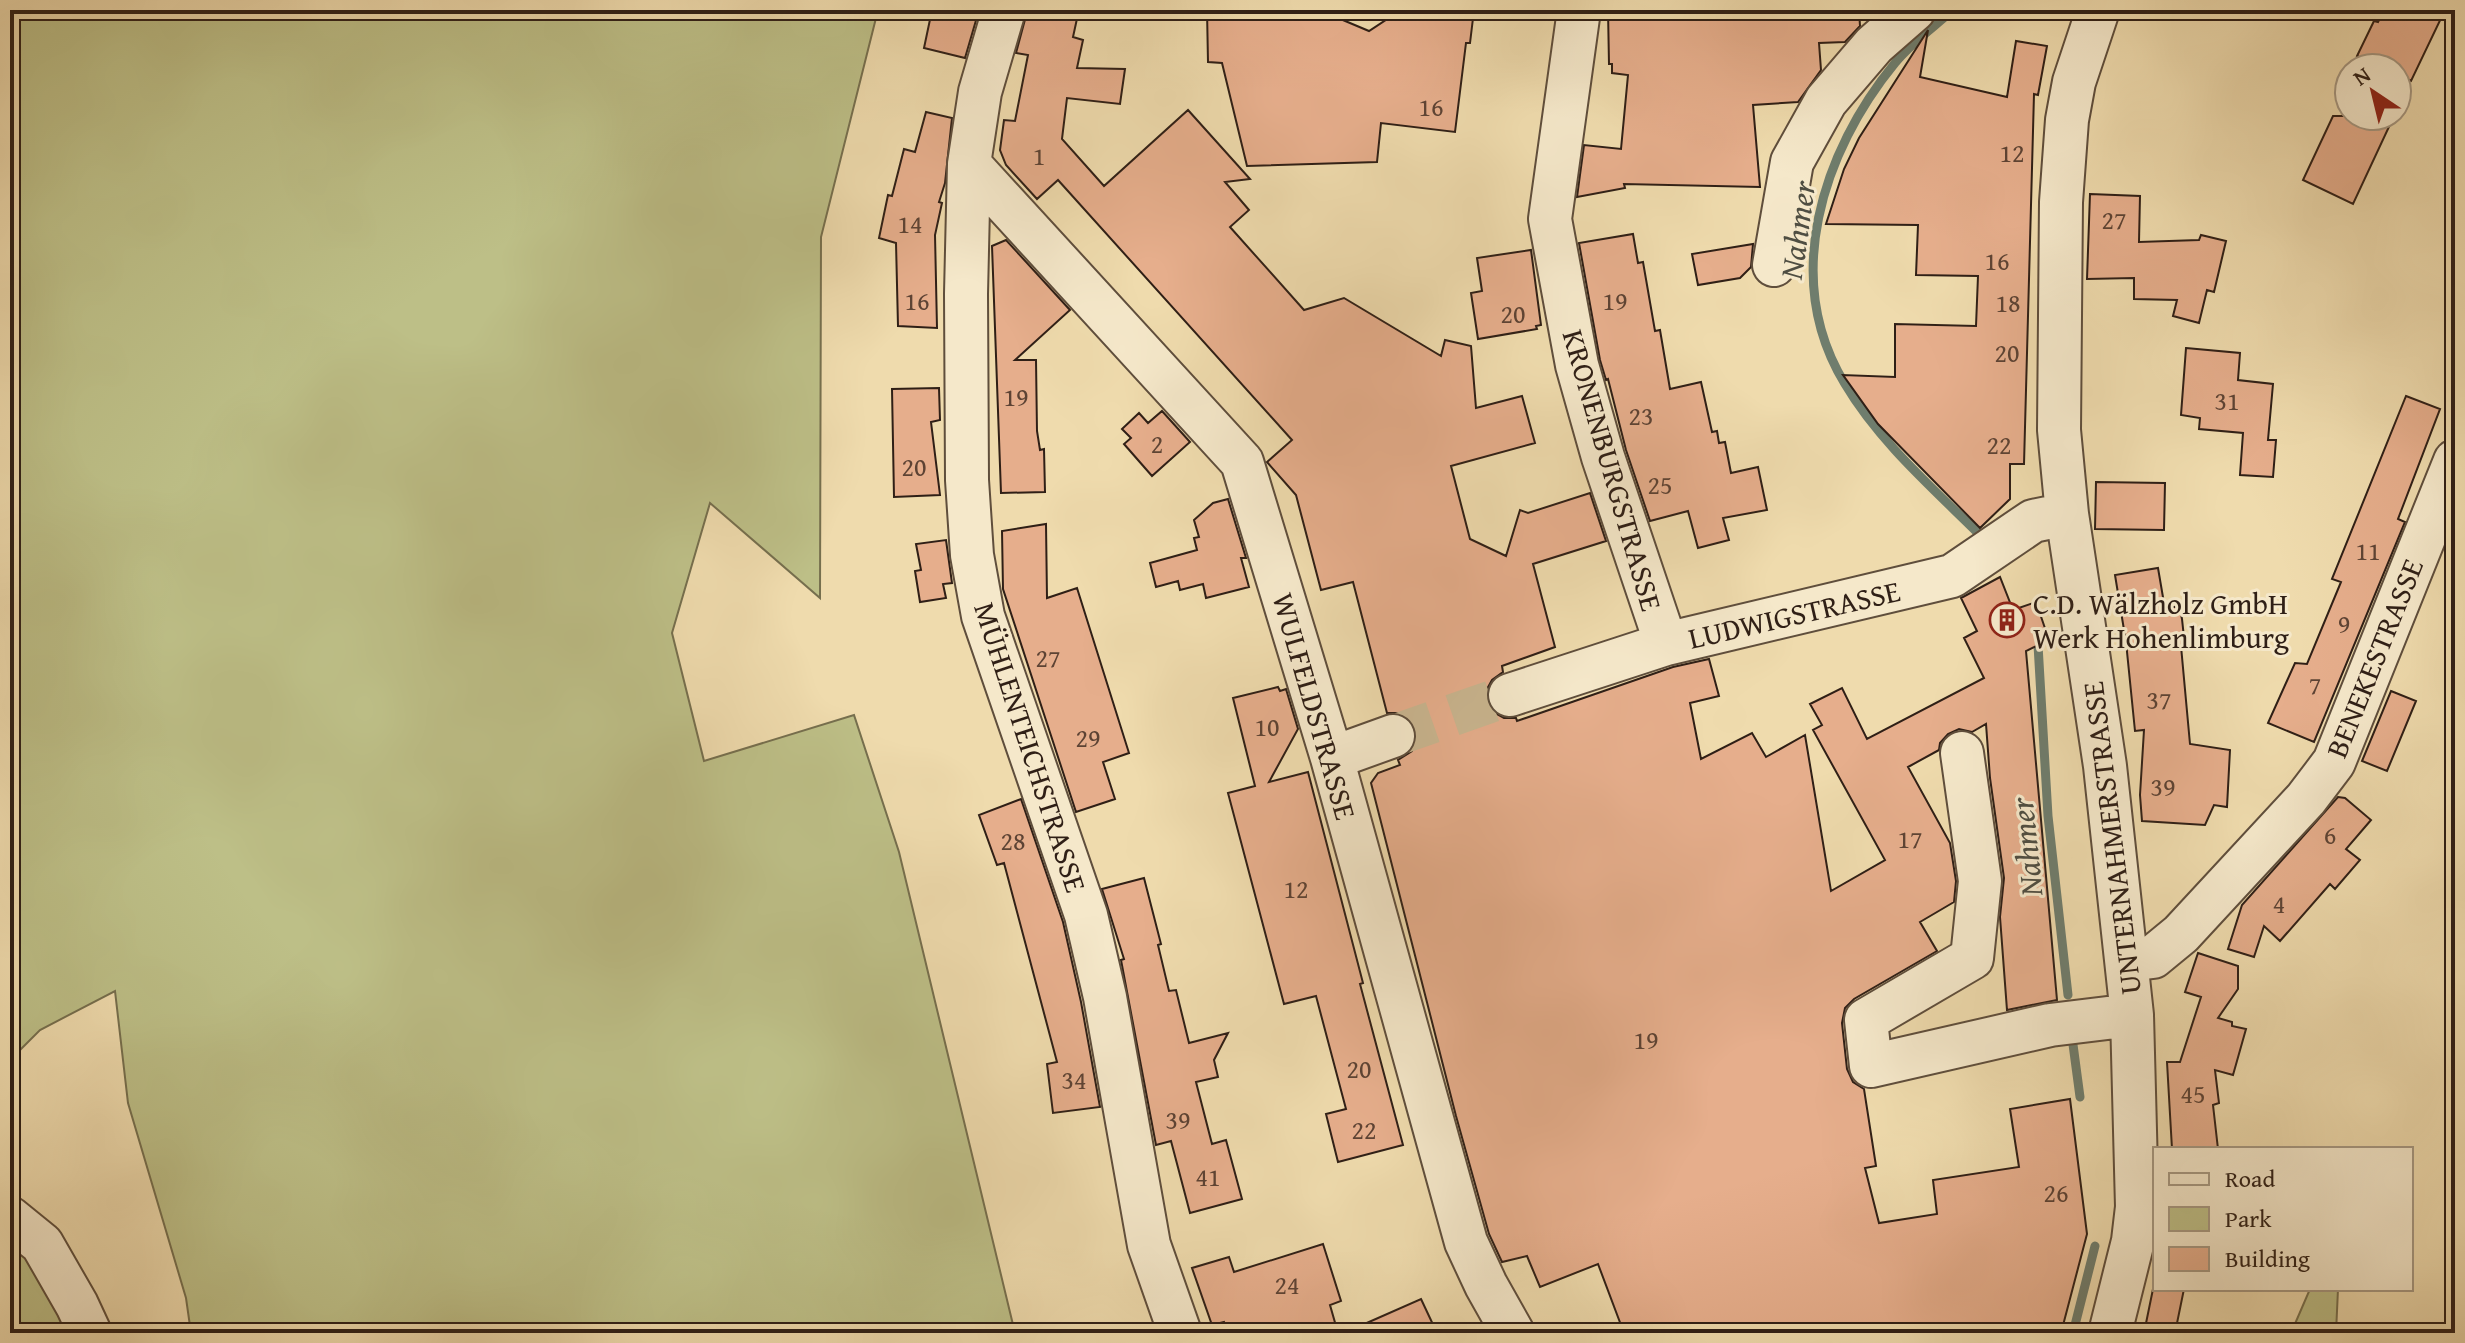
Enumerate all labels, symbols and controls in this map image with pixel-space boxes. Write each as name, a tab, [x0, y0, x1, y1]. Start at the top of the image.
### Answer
north arrow	[2333, 52, 2413, 132]
text: N	[2346, 58, 2377, 93]
house number: 16	[1418, 87, 1444, 126]
house number: 12	[1999, 133, 2025, 172]
house number: 1	[1033, 136, 1045, 175]
water label: Nahmer	[1767, 177, 1827, 283]
house number: 27	[2101, 200, 2127, 239]
house number: 14	[897, 204, 923, 243]
house number: 16	[1984, 241, 2010, 280]
house number: 16	[904, 281, 930, 320]
house number: 19	[1602, 281, 1628, 320]
house number: 18	[1995, 283, 2021, 322]
house number: 20	[1500, 294, 1526, 333]
street label: KRONENBURGSTRASSE	[1552, 324, 1674, 616]
house number: 20	[1994, 333, 2020, 372]
house number: 19	[1003, 377, 1029, 416]
house number: 31	[2214, 381, 2240, 420]
house number: 23	[1628, 396, 1654, 435]
house number: 2	[1151, 424, 1163, 463]
house number: 22	[1986, 425, 2012, 464]
house number: 20	[901, 447, 927, 486]
house number: 25	[1647, 465, 1673, 504]
house number: 11	[2355, 531, 2381, 570]
street label: BENEKESTRASSE	[2314, 552, 2434, 764]
street label: LUDWIGSTRASSE	[1684, 568, 1904, 660]
place label: C.D. Wälzholz GmbH Werk Hohenlimburg	[2033, 581, 2289, 659]
street label: WULFELDSTRASSE	[1262, 587, 1368, 825]
street label: MÜHLENTEICHSTRASSE	[963, 596, 1099, 898]
building icon: C.D. Wälzholz GmbH Werk Hohenlimburg	[1988, 601, 2026, 639]
house number: 9	[2338, 604, 2350, 643]
house number: 27	[1035, 638, 1061, 677]
house number: 7	[2309, 665, 2321, 704]
street label: UNTERNAHMERSTRASSE	[2070, 679, 2152, 997]
house number: 37	[2146, 680, 2172, 719]
house number: 10	[1254, 707, 1280, 746]
house number: 29	[1075, 718, 1101, 757]
house number: 39	[2150, 767, 2176, 806]
water label: Nahmer	[1997, 794, 2055, 900]
house number: 6	[2324, 815, 2336, 854]
house number: 17	[1897, 819, 1923, 858]
house number: 28	[1000, 821, 1026, 860]
house number: 12	[1283, 869, 1309, 908]
house number: 4	[2273, 884, 2285, 923]
house number: 19	[1633, 1020, 1659, 1059]
house number: 20	[1346, 1049, 1372, 1088]
house number: 34	[1061, 1060, 1087, 1099]
house number: 45	[2180, 1074, 2206, 1113]
house number: 39	[1165, 1100, 1191, 1139]
house number: 22	[1351, 1110, 1377, 1149]
legend	[2153, 1147, 2413, 1291]
house number: 41	[1195, 1157, 1221, 1196]
text: Road	[2225, 1161, 2275, 1196]
house number: 26	[2043, 1173, 2069, 1212]
text: Park	[2225, 1201, 2272, 1236]
text: Building	[2225, 1241, 2310, 1276]
house number: 24	[1274, 1265, 1300, 1304]

